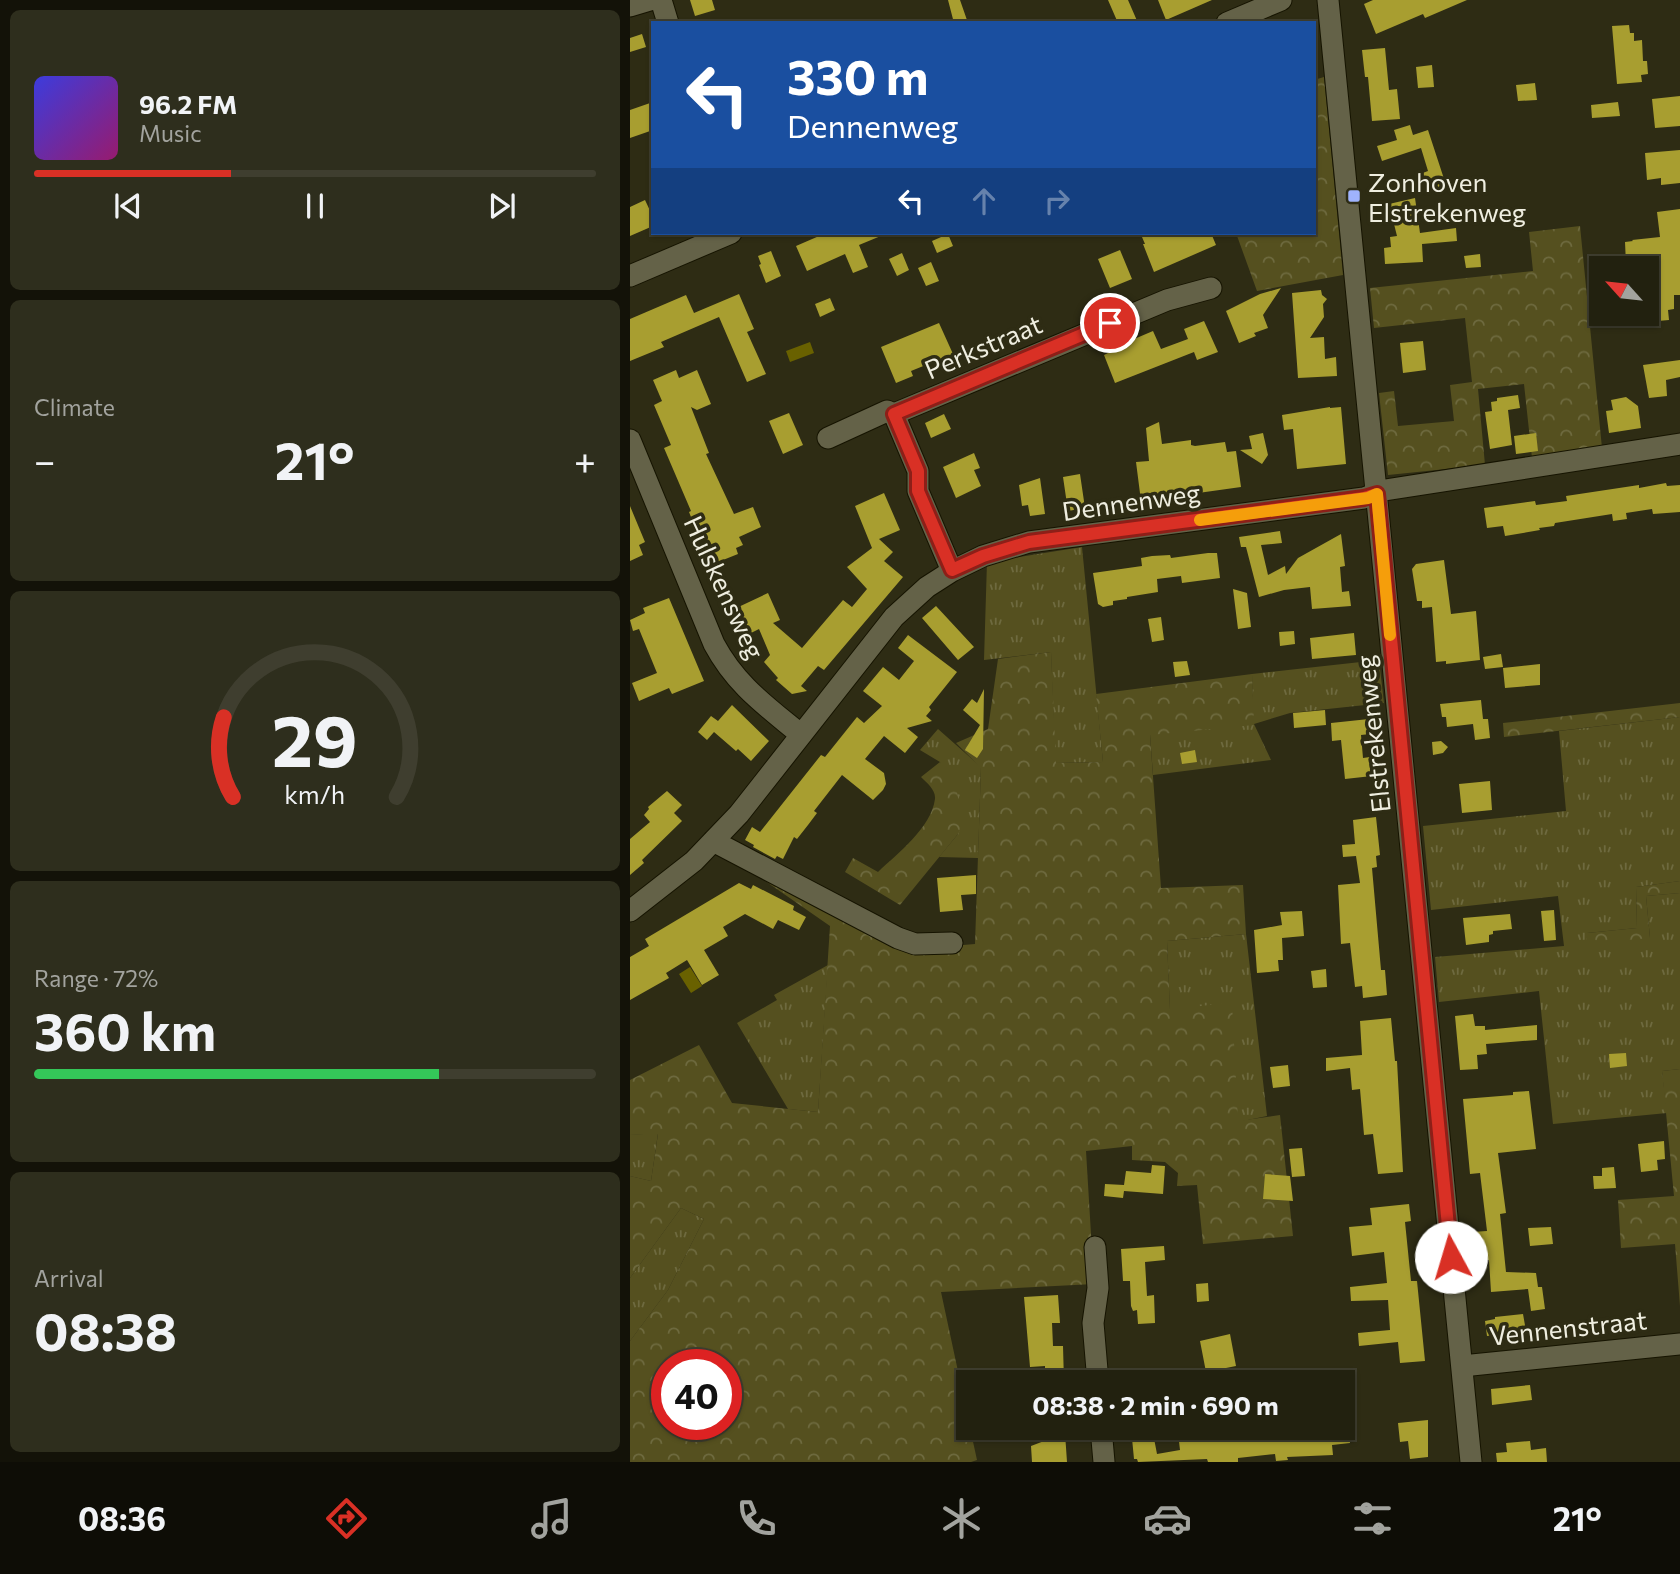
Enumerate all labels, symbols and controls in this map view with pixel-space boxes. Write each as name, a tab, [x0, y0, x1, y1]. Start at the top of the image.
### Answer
text: 330 m	[787, 45, 928, 105]
icon: left	[672, 49, 763, 140]
text: 96.2 FM	[139, 88, 237, 119]
text: Dennenweg	[787, 105, 958, 145]
text: Music	[139, 119, 202, 147]
place label: Zonhoven Elstrekenweg	[1368, 166, 1526, 227]
icon: left	[892, 182, 930, 220]
icon: ahead	[965, 182, 1003, 220]
icon: right	[1038, 182, 1076, 220]
icon: previous	[109, 187, 147, 225]
icon: pause	[296, 187, 334, 225]
icon: next	[483, 187, 521, 225]
marker: Zonhoven Elstrekenweg	[1346, 188, 1362, 204]
north arrow	[1589, 256, 1659, 326]
map controls	[1589, 256, 1659, 326]
pin	[1080, 293, 1140, 353]
icon: arrive	[1091, 304, 1129, 342]
street label: Perkstraat	[920, 307, 1046, 385]
text: Climate	[34, 393, 115, 421]
text: 21°	[275, 427, 354, 491]
text: −	[34, 436, 56, 483]
text: +	[574, 436, 596, 483]
street label: Dennenweg	[1060, 476, 1202, 526]
street label: Hulskensweg	[678, 511, 772, 663]
street label: Elstrekenweg	[1348, 654, 1396, 814]
text: 29	[272, 693, 358, 782]
text: km/h	[285, 779, 345, 809]
text: Range · 72%	[34, 964, 158, 992]
text: 360 km	[34, 998, 216, 1062]
position arrow	[1414, 1220, 1488, 1294]
text: Arrival	[34, 1264, 104, 1292]
text: 08:38	[34, 1298, 177, 1362]
street label: Vennenstraat	[1488, 1303, 1648, 1351]
speed limit sign: 40	[651, 1349, 742, 1440]
text: 08:38 · 2 min · 690 m	[1032, 1389, 1279, 1420]
icon: directions	[322, 1494, 371, 1543]
icon: music	[527, 1494, 576, 1543]
icon: phone	[732, 1494, 781, 1543]
icon: climate	[937, 1494, 986, 1543]
icon: car	[1143, 1494, 1192, 1543]
icon: filters	[1348, 1494, 1397, 1543]
text: 08:36	[78, 1498, 166, 1538]
text: 21°	[1553, 1498, 1602, 1538]

